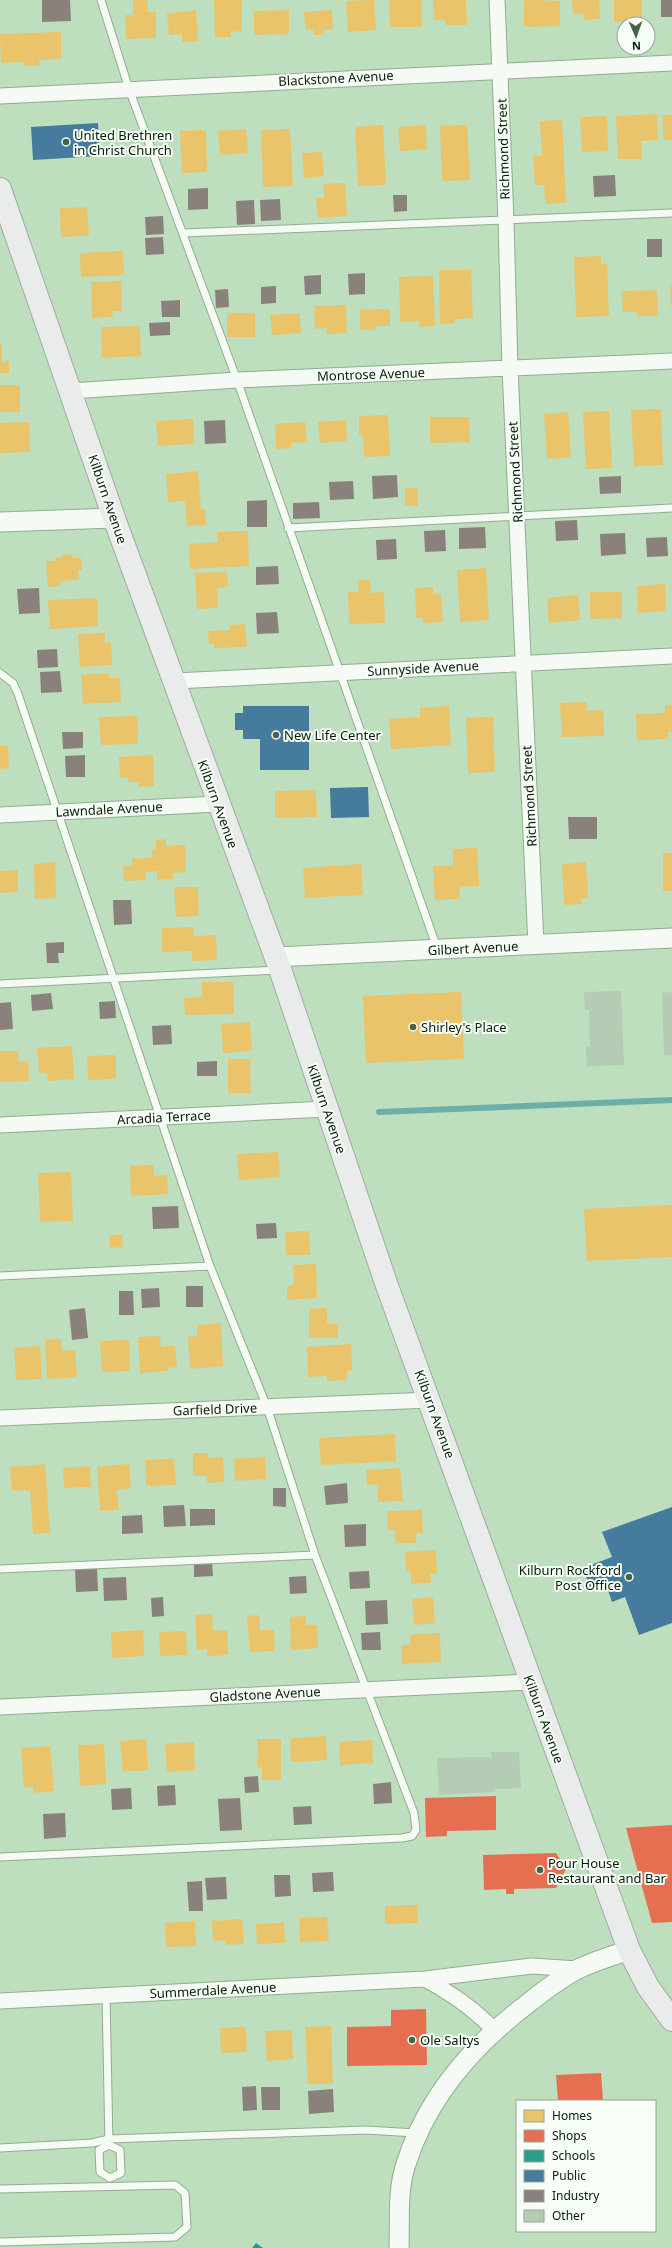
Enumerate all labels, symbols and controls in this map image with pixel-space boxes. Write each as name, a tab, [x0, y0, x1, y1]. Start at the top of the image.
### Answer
north arrow	[616, 16, 656, 56]
text: N	[632, 39, 641, 54]
street label: Blackstone Avenue	[278, 66, 394, 90]
street label: Richmond Street	[492, 98, 514, 200]
place label: United Brethren in Christ Church	[74, 126, 172, 159]
marker: United Brethren in Christ Church	[61, 137, 71, 147]
street label: Montrose Avenue	[317, 363, 425, 385]
street label: Richmond Street	[503, 421, 527, 523]
street label: Kilburn Avenue	[84, 452, 132, 546]
street label: Sunnyside Avenue	[367, 656, 479, 680]
place label: New Life Center	[284, 726, 382, 744]
marker: New Life Center	[271, 730, 281, 740]
street label: Richmond Street	[517, 745, 541, 847]
street label: Kilburn Avenue	[194, 757, 242, 851]
street label: Lawndale Avenue	[55, 797, 163, 821]
street label: Gilbert Avenue	[427, 937, 519, 959]
place label: Shirley's Place	[421, 1018, 507, 1036]
marker: Shirley's Place	[408, 1022, 418, 1032]
street label: Kilburn Avenue	[303, 1062, 351, 1156]
street label: Arcadia Terrace	[117, 1106, 211, 1128]
street label: Kilburn Avenue	[411, 1367, 459, 1461]
street label: Garfield Drive	[173, 1399, 257, 1419]
place label: Kilburn Rockford Post Office	[519, 1561, 621, 1594]
marker: Kilburn Rockford Post Office	[624, 1572, 634, 1582]
street label: Kilburn Avenue	[520, 1672, 568, 1766]
street label: Gladstone Avenue	[209, 1682, 321, 1706]
place label: Pour House Restaurant and Bar	[548, 1854, 667, 1887]
marker: Pour House Restaurant and Bar	[535, 1865, 545, 1875]
street label: Summerdale Avenue	[149, 1978, 277, 2002]
place label: Ole Saltys	[420, 2031, 480, 2049]
marker: Ole Saltys	[407, 2035, 417, 2045]
legend	[516, 2100, 656, 2232]
text: Homes	[552, 2107, 592, 2124]
text: Shops	[552, 2127, 587, 2144]
text: Schools	[552, 2147, 595, 2164]
text: Public	[552, 2167, 586, 2184]
text: Industry	[552, 2187, 600, 2204]
text: Other	[552, 2207, 585, 2224]

